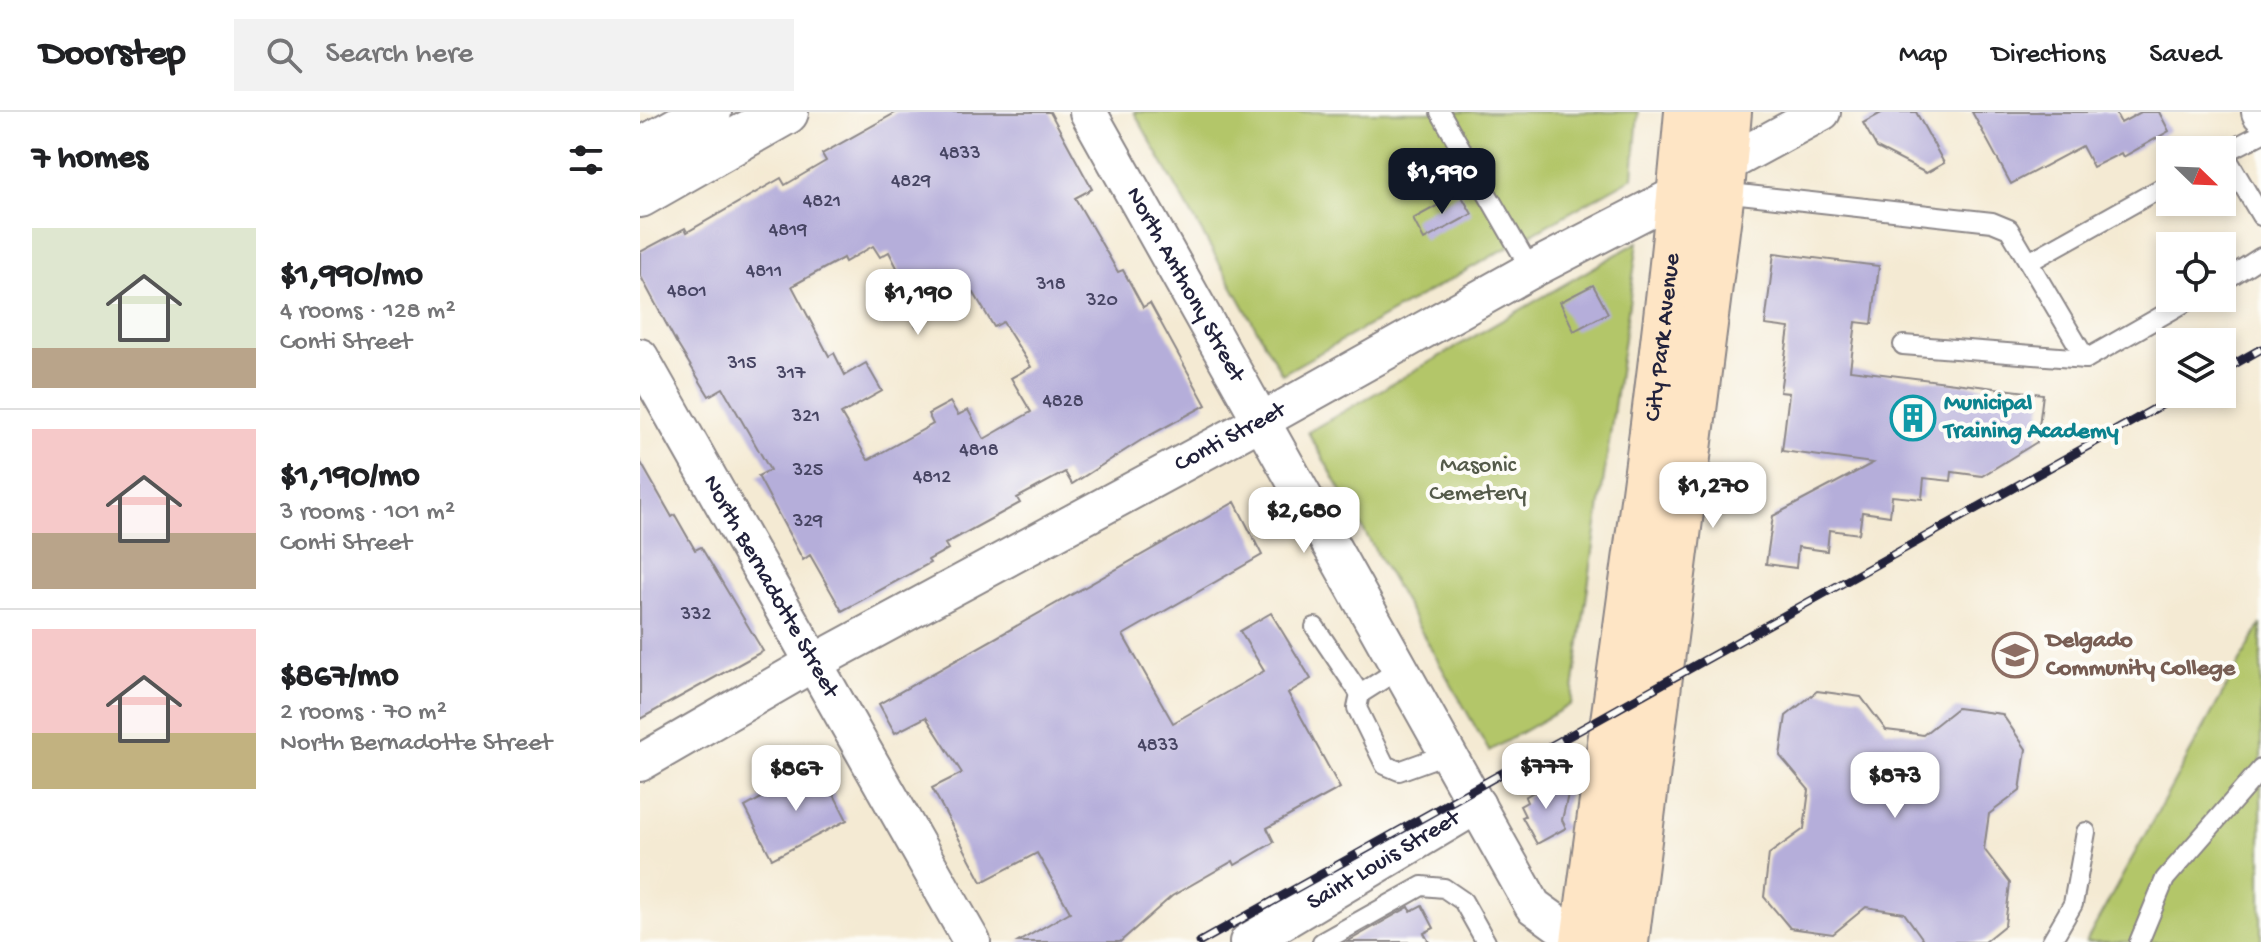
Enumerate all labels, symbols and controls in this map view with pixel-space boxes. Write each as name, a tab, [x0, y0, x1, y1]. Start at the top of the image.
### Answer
search box	[234, 19, 794, 91]
text: Doorstep	[40, 33, 186, 77]
icon: search	[262, 33, 306, 77]
text: Search here	[326, 38, 473, 73]
text: Map	[1899, 39, 1947, 72]
text: Directions	[1991, 39, 2105, 72]
text: Saved	[2149, 39, 2221, 72]
north arrow	[2156, 136, 2236, 216]
map controls	[2156, 136, 2236, 408]
icon: filters	[564, 138, 608, 182]
text: 7 homes	[32, 140, 148, 180]
house number: 4833	[939, 143, 981, 166]
pin: $1,990	[1377, 148, 1507, 216]
text: $1,990	[1406, 158, 1478, 189]
house number: 4829	[891, 171, 931, 194]
street label: North Anthony Street	[1119, 182, 1252, 389]
house number: 4821	[803, 191, 841, 214]
house number: 4819	[769, 220, 807, 243]
button: locate	[2156, 232, 2236, 312]
street label: City Park Avenue	[1639, 251, 1688, 423]
text: $1,990/mo	[280, 257, 423, 297]
icon: home	[96, 260, 192, 356]
house number: 4811	[746, 261, 782, 284]
pin: $1,190	[853, 269, 983, 337]
house number: 318	[1035, 274, 1066, 297]
text: $1,190	[884, 279, 952, 310]
house number: 4801	[667, 281, 707, 304]
house number: 320	[1085, 290, 1118, 313]
text: 4 rooms · 128 m²	[280, 297, 456, 328]
text: Conti Street	[280, 328, 412, 359]
button: layers	[2156, 328, 2236, 408]
house number: 315	[727, 353, 756, 376]
house number: 317	[776, 363, 806, 386]
place label: Municipal Training Academy	[1942, 390, 2119, 447]
house number: 4828	[1042, 391, 1084, 414]
building icon: Municipal Training Academy	[1889, 394, 1937, 442]
street label: Conti Street	[1170, 395, 1293, 479]
house number: 321	[791, 406, 820, 429]
house number: 4818	[959, 440, 999, 463]
park label: Masonic Cemetery	[1429, 452, 1527, 509]
text: $1,190/mo	[280, 458, 420, 498]
house number: 325	[792, 460, 823, 483]
icon: home	[96, 461, 192, 557]
pin: $1,270	[1648, 462, 1778, 530]
house number: 4812	[913, 467, 951, 490]
street label: North Bernadotte Street	[696, 470, 846, 705]
text: $1,270	[1677, 472, 1749, 503]
pin: $2,680	[1239, 487, 1369, 555]
text: $2,680	[1267, 497, 1341, 528]
text: 3 rooms · 101 m²	[280, 498, 455, 529]
house number: 329	[792, 511, 823, 534]
text: Conti Street	[280, 529, 412, 560]
house number: 332	[680, 604, 711, 627]
place label: Delgado Community College	[2044, 627, 2237, 684]
school or university icon: Delgado Community College	[1991, 631, 2039, 679]
text: $867/mo	[280, 658, 399, 698]
icon: home	[96, 661, 192, 757]
text: 2 rooms · 70 m²	[280, 698, 447, 729]
text: North Bernadotte Street	[280, 729, 552, 760]
house number: 4833	[1137, 735, 1179, 758]
pin: $777	[1499, 743, 1593, 811]
pin: $867	[749, 745, 843, 813]
pin: $873	[1848, 752, 1942, 820]
text: $777	[1520, 753, 1572, 784]
text: $867	[770, 755, 822, 786]
text: $873	[1869, 762, 1921, 793]
street label: Saint Louis Street	[1302, 803, 1467, 918]

